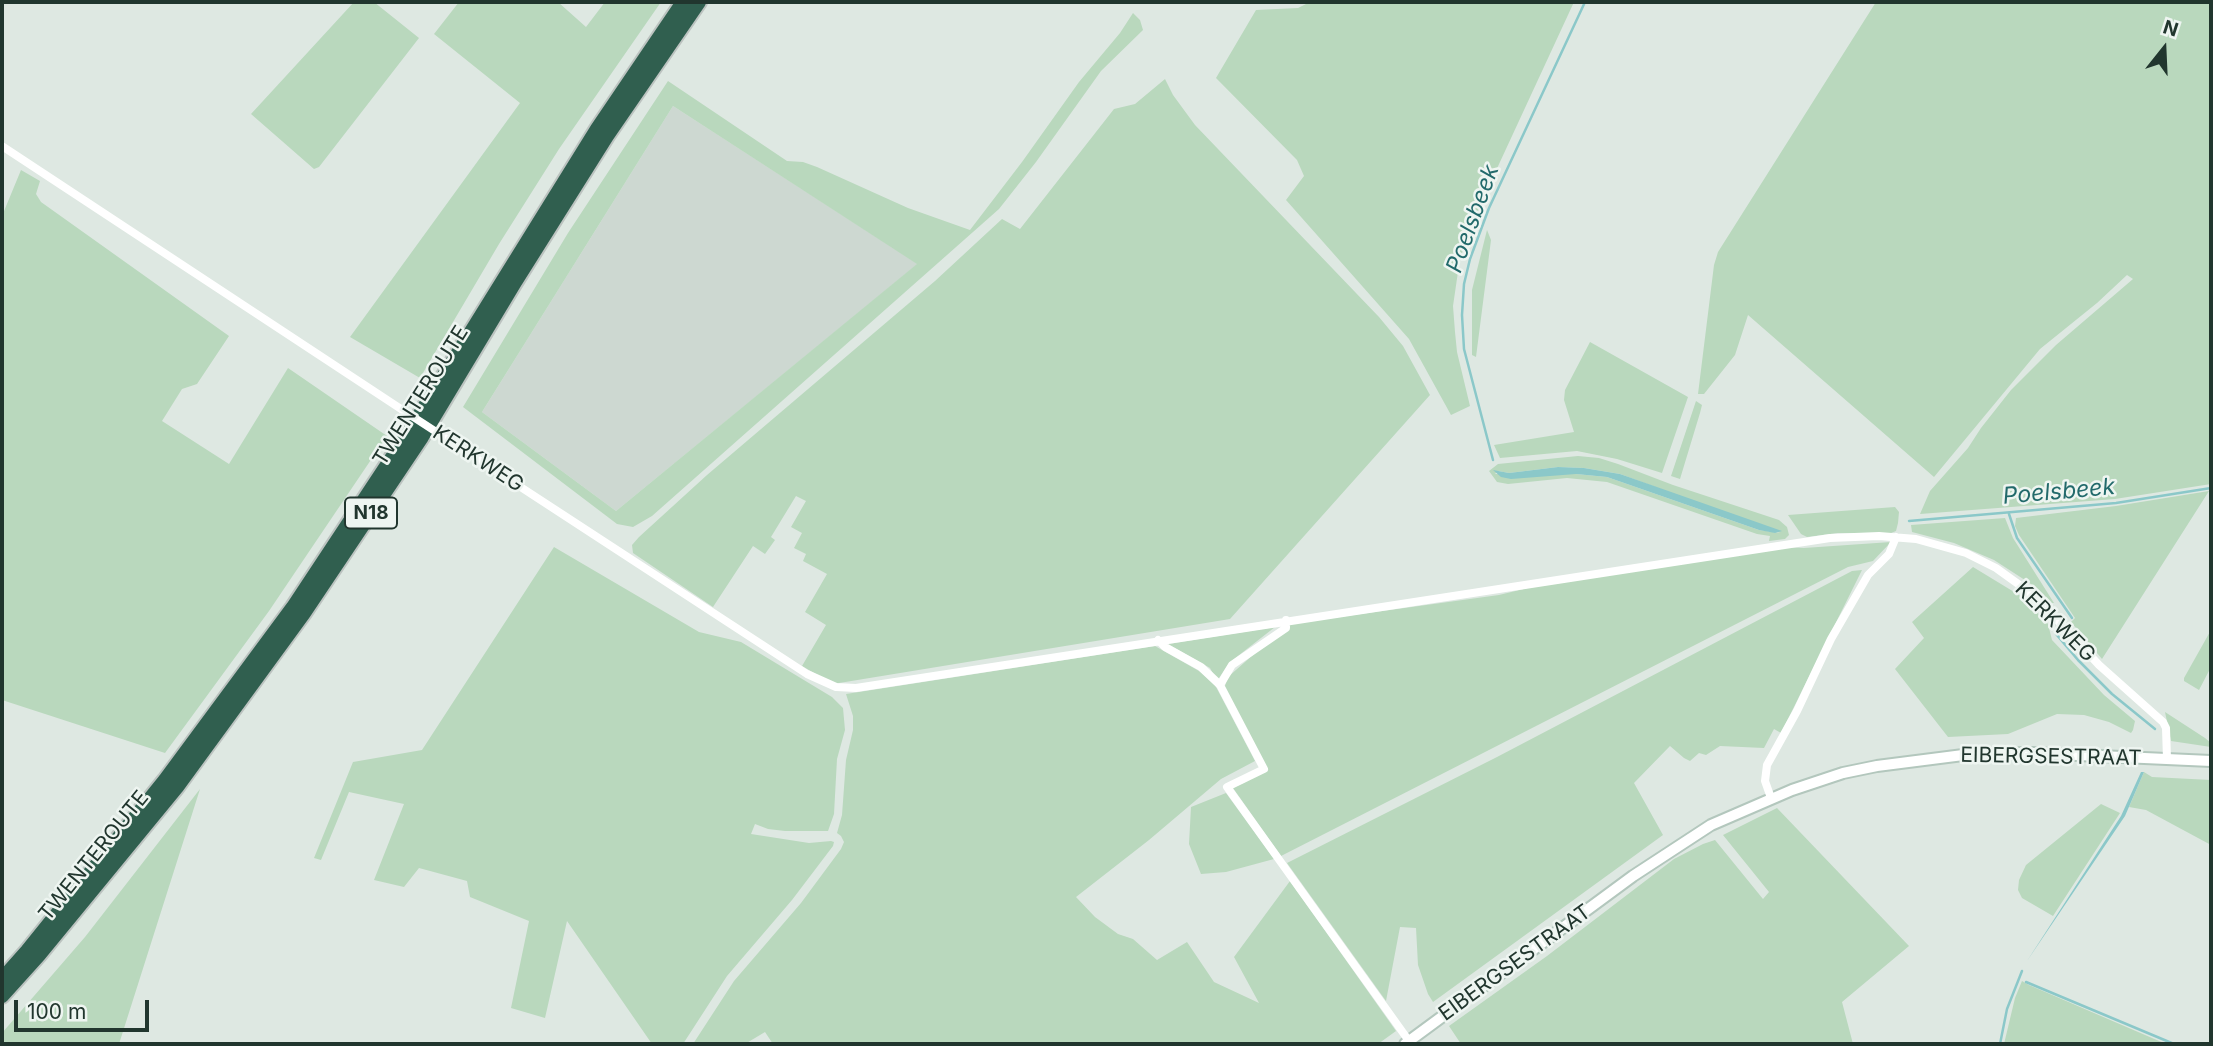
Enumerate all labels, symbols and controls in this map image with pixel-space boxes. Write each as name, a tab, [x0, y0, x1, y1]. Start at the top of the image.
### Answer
north arrow	[2129, 14, 2199, 84]
text: N	[2160, 15, 2181, 42]
water label: Poelsbeek	[1441, 161, 1505, 277]
street label: TWENTEROUTE	[368, 321, 474, 471]
street label: KERKWEG	[428, 420, 528, 498]
water label: Poelsbeek	[2002, 473, 2116, 511]
road number: N18	[345, 498, 397, 528]
street label: KERKWEG	[2010, 577, 2100, 667]
street label: EIBERGSESTRAAT	[1960, 743, 2142, 771]
street label: TWENTEROUTE	[34, 786, 154, 926]
street label: EIBERGSESTRAAT	[1434, 899, 1596, 1027]
scale bar	[18, 986, 152, 1030]
text: 100 m	[27, 999, 86, 1024]

